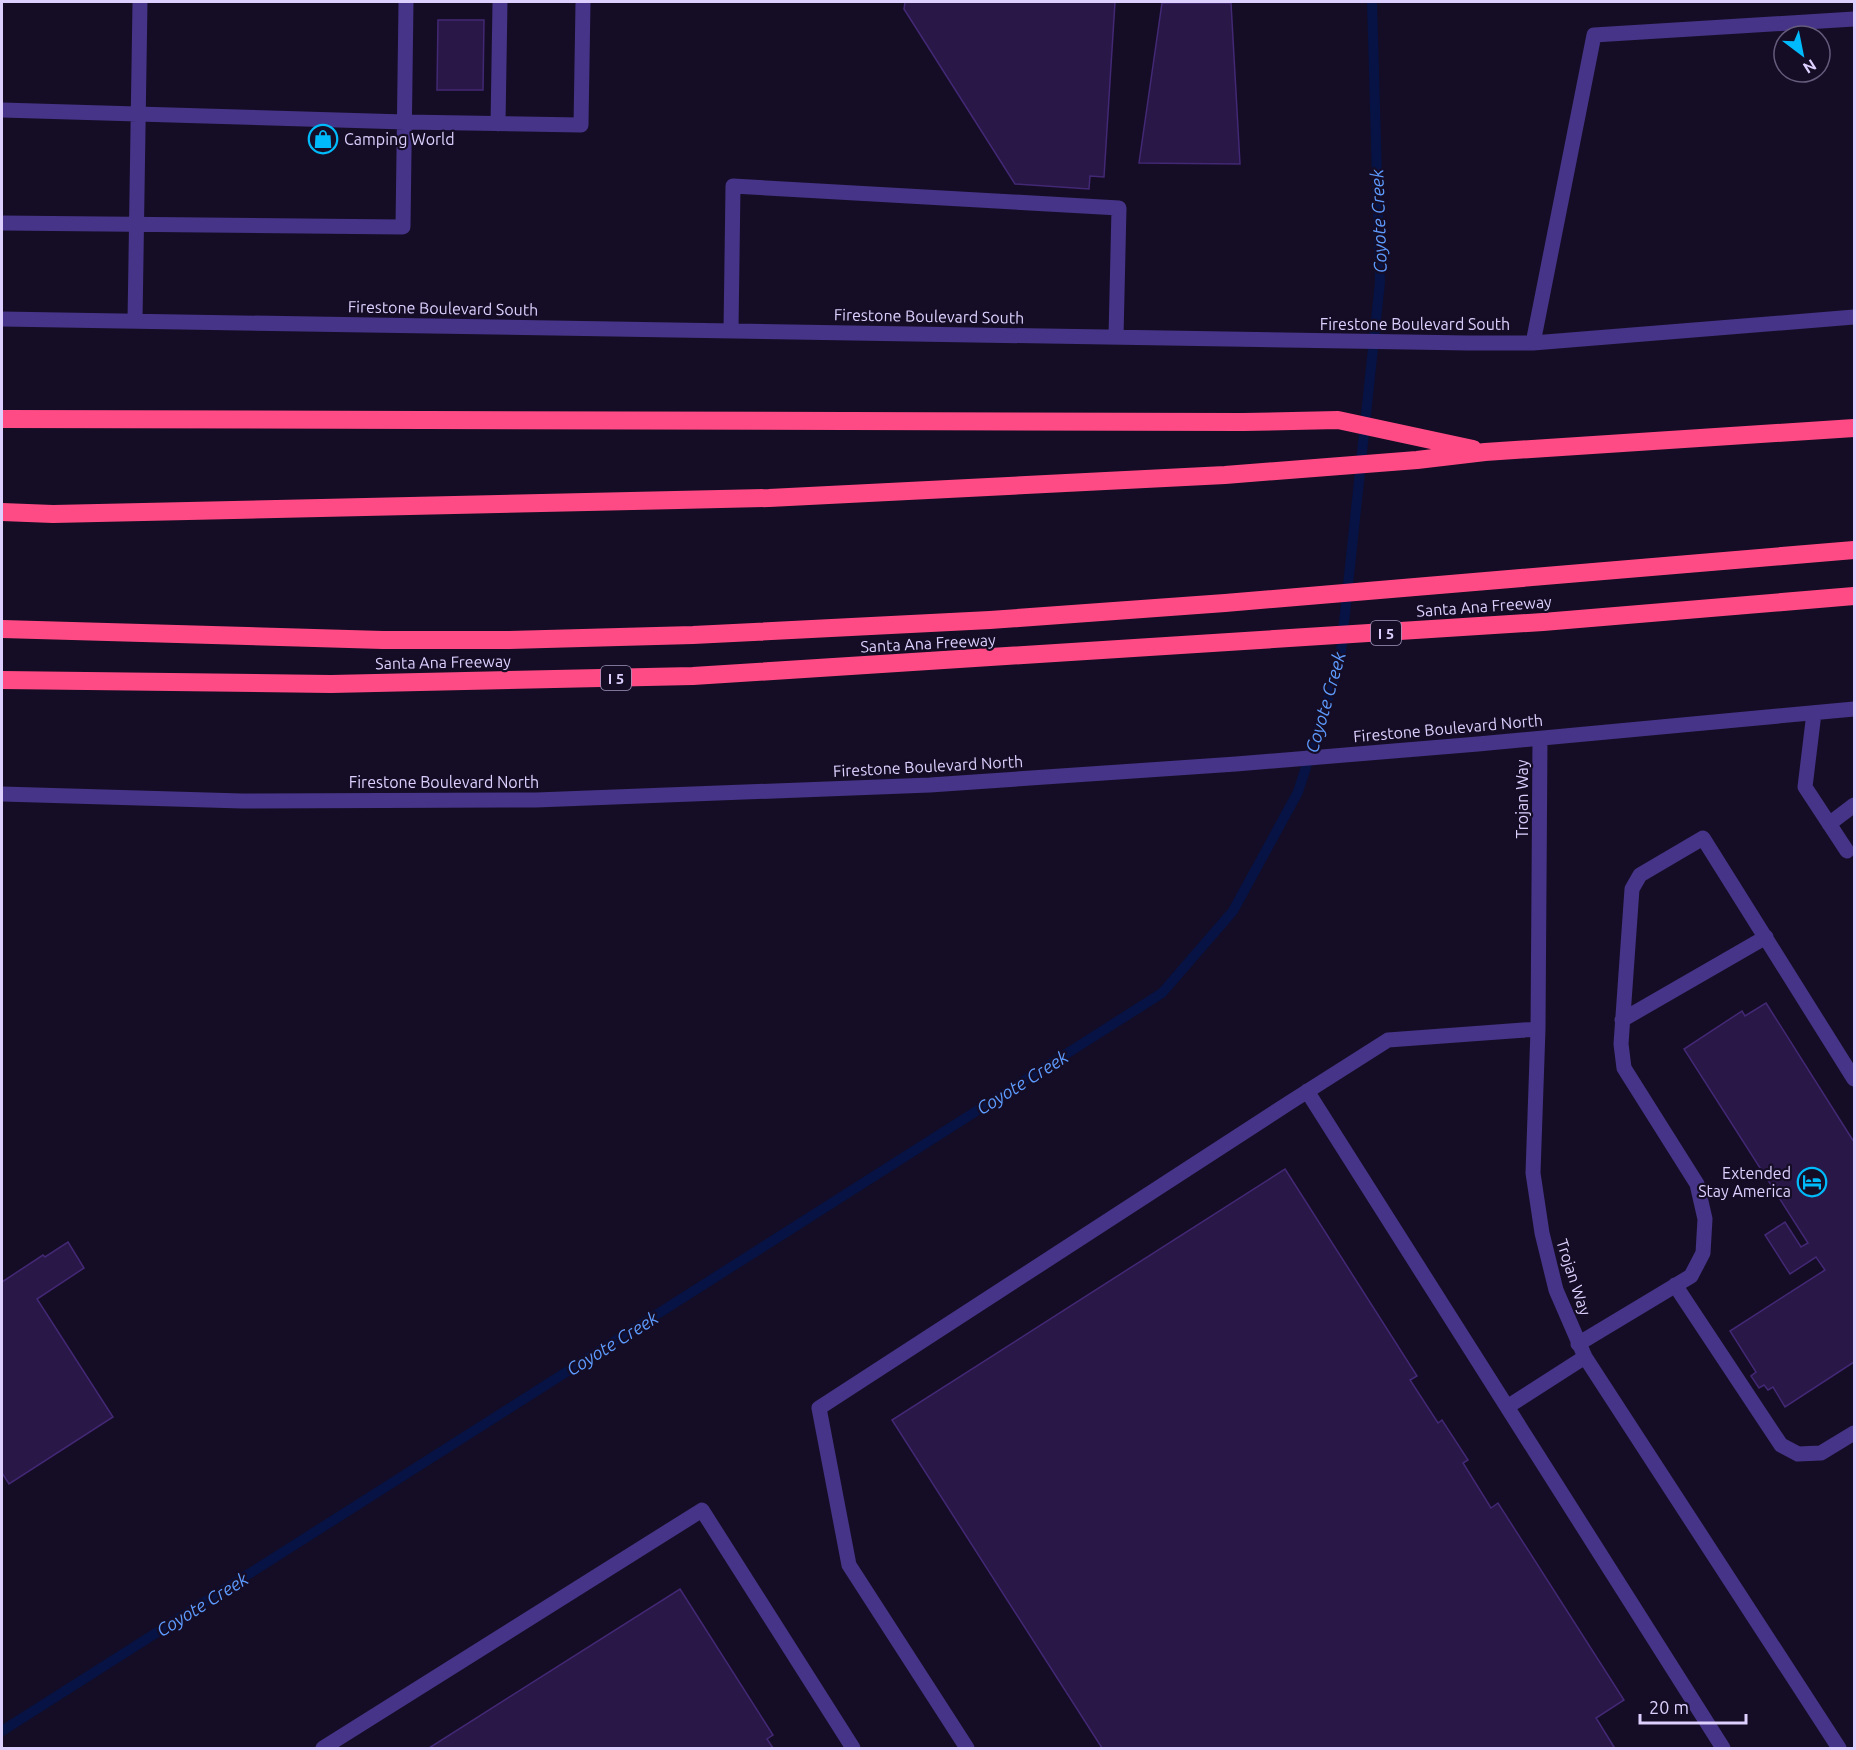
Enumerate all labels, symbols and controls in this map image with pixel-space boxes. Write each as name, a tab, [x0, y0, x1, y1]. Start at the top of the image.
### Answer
north arrow	[1772, 24, 1832, 84]
text: N	[1800, 56, 1820, 78]
shop icon: Camping World	[307, 123, 339, 155]
place label: Camping World	[344, 130, 455, 148]
water label: Coyote Creek	[1366, 168, 1390, 273]
street label: Firestone Boulevard South	[348, 297, 538, 319]
street label: Firestone Boulevard South	[834, 305, 1024, 327]
street label: Firestone Boulevard South	[1320, 315, 1510, 333]
street label: Santa Ana Freeway	[1416, 592, 1552, 620]
road number: I 5	[1371, 621, 1401, 645]
street label: Santa Ana Freeway	[860, 630, 996, 656]
water label: Coyote Creek	[1301, 648, 1349, 755]
street label: Santa Ana Freeway	[375, 652, 511, 672]
road number: I 5	[601, 666, 631, 690]
street label: Firestone Boulevard North	[1352, 711, 1544, 745]
street label: Firestone Boulevard North	[832, 752, 1024, 780]
street label: Trojan Way	[1513, 759, 1531, 839]
street label: Firestone Boulevard North	[349, 773, 539, 791]
water label: Coyote Creek	[972, 1045, 1072, 1118]
place label: Extended Stay America	[1698, 1164, 1791, 1200]
hotel icon: Extended Stay America	[1796, 1166, 1828, 1198]
street label: Trojan Way	[1553, 1237, 1595, 1318]
water label: Coyote Creek	[562, 1306, 662, 1379]
water label: Coyote Creek	[152, 1567, 252, 1640]
scale bar	[1640, 1687, 1746, 1725]
text: 20 m	[1649, 1697, 1689, 1717]

